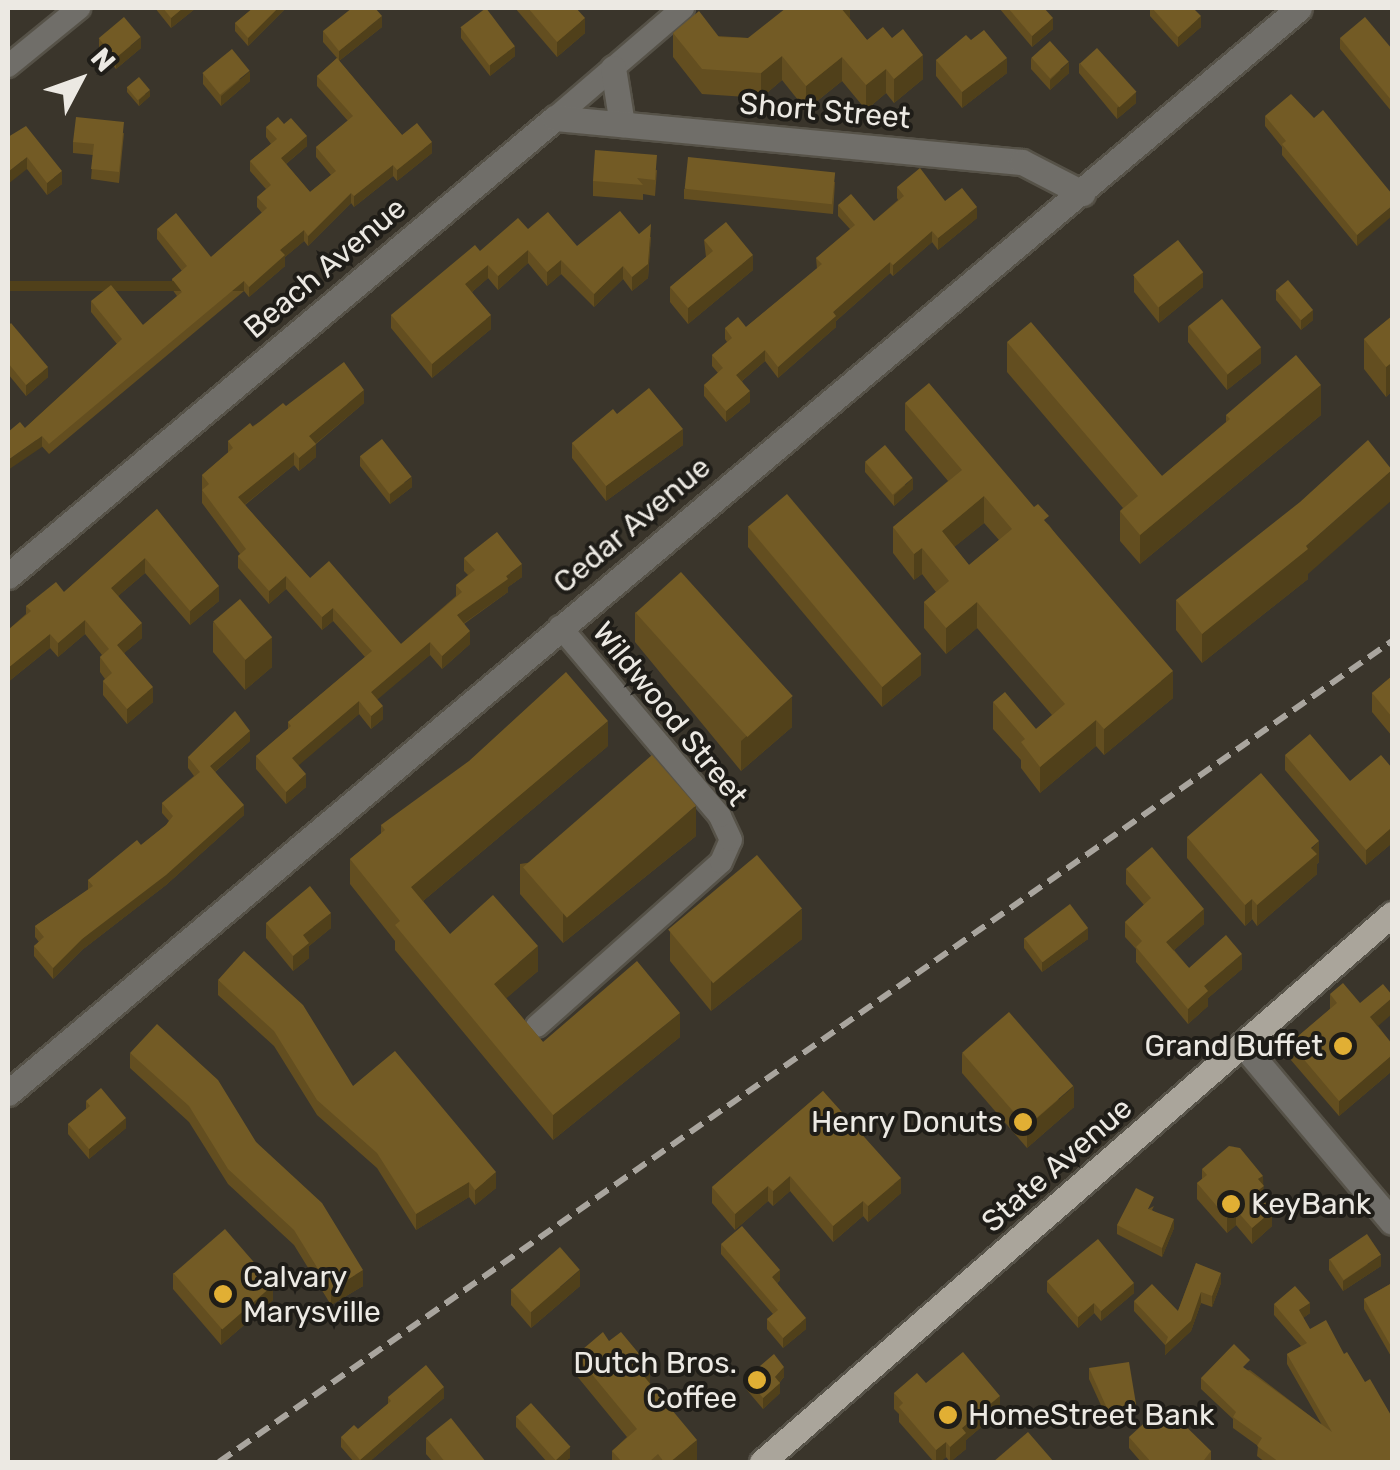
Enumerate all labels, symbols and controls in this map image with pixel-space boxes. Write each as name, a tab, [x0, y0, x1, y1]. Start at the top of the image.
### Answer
north arrow	[30, 30, 130, 130]
text: N	[84, 42, 122, 78]
street label: Short Street	[738, 86, 912, 136]
street label: Beach Avenue	[237, 190, 413, 346]
street label: Cedar Avenue	[546, 449, 718, 601]
street label: Wildwood Street	[585, 615, 755, 813]
place label: Grand Buffet	[1145, 1028, 1323, 1064]
marker: Grand Buffet	[1332, 1035, 1354, 1057]
street label: State Avenue	[974, 1090, 1140, 1240]
place label: Henry Donuts	[810, 1104, 1003, 1140]
marker: Henry Donuts	[1012, 1111, 1034, 1133]
place label: KeyBank	[1251, 1186, 1371, 1222]
marker: KeyBank	[1220, 1193, 1242, 1215]
place label: Calvary Marysville	[243, 1259, 381, 1330]
marker: Calvary Marysville	[212, 1283, 234, 1305]
place label: Dutch Bros. Coffee	[573, 1345, 737, 1416]
marker: Dutch Bros. Coffee	[746, 1369, 768, 1391]
place label: HomeStreet Bank	[968, 1397, 1214, 1433]
marker: HomeStreet Bank	[937, 1404, 959, 1426]

